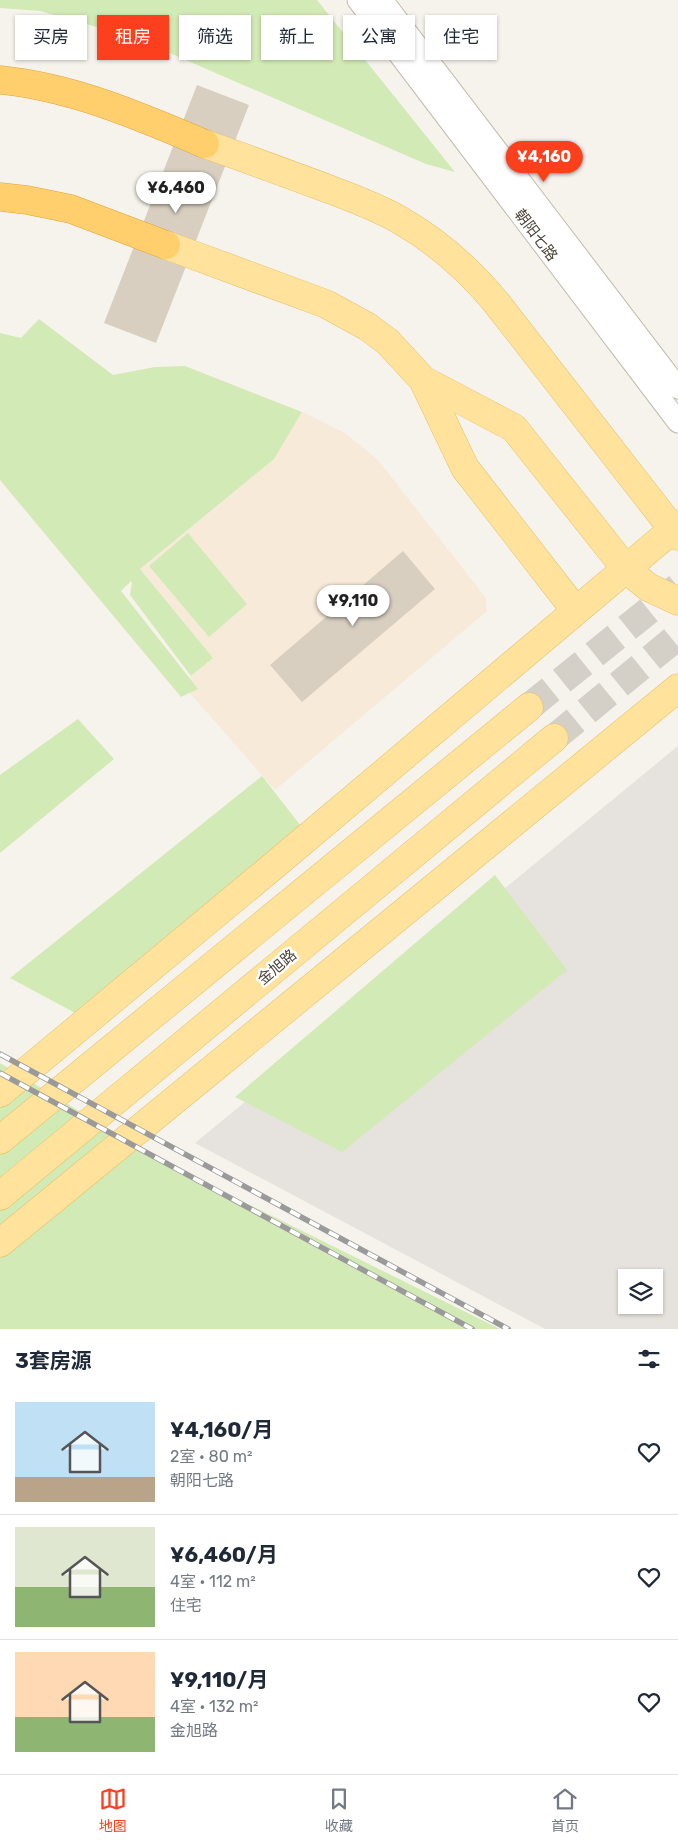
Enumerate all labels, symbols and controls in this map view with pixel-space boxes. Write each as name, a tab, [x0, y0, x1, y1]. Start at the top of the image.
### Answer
chip: 买房	[15, 15, 87, 60]
chip: 租房	[97, 15, 169, 60]
chip: 筛选	[179, 15, 251, 60]
chip: 新上	[261, 15, 333, 60]
chip: 公寓	[343, 15, 415, 60]
chip: 住宅	[425, 15, 497, 60]
pin: ¥4,160	[503, 140, 585, 183]
text: ¥4,160	[517, 147, 571, 166]
pin: ¥6,460	[135, 172, 217, 214]
text: ¥6,460	[147, 178, 205, 197]
street label: 朝阳七路	[511, 206, 561, 264]
pin: ¥9,110	[312, 584, 394, 627]
text: ¥9,110	[328, 591, 378, 610]
street label: 金旭路	[254, 946, 300, 988]
map controls	[618, 1269, 663, 1314]
button: layers	[618, 1269, 663, 1314]
icon: filters	[635, 1345, 663, 1373]
text: 3套房源	[15, 1348, 92, 1373]
text: ¥4,160/月	[170, 1417, 273, 1442]
icon: home	[55, 1422, 115, 1482]
icon: heart	[635, 1438, 663, 1466]
text: 2室 · 80 m²	[170, 1447, 252, 1466]
text: 朝阳七路	[170, 1471, 234, 1490]
text: ¥6,460/月	[170, 1542, 278, 1567]
icon: home	[55, 1547, 115, 1607]
icon: heart	[635, 1563, 663, 1591]
text: 4室 · 112 m²	[170, 1572, 256, 1591]
text: 住宅	[170, 1596, 202, 1615]
text: ¥9,110/月	[170, 1667, 268, 1692]
icon: home	[55, 1672, 115, 1732]
icon: heart	[635, 1688, 663, 1716]
text: 4室 · 132 m²	[170, 1697, 259, 1716]
text: 金旭路	[170, 1721, 218, 1740]
tab: 地图	[99, 1785, 127, 1835]
tab: 收藏	[325, 1785, 353, 1835]
tab: 首页	[551, 1785, 579, 1835]

